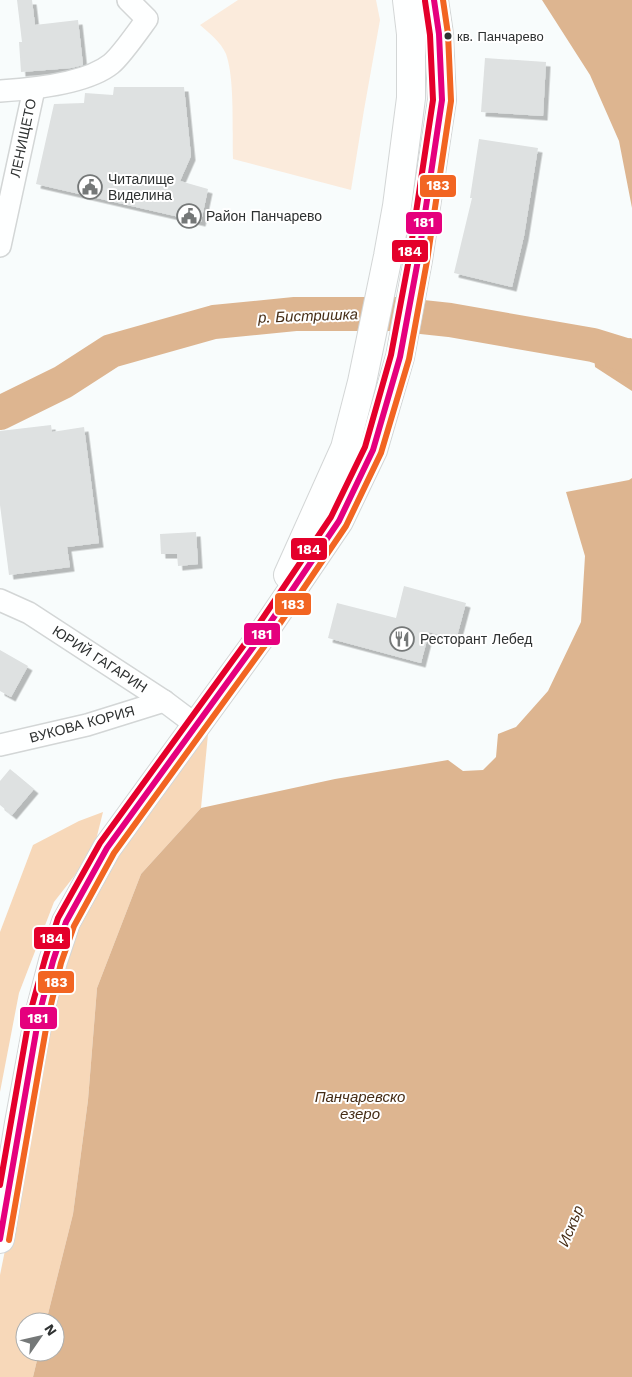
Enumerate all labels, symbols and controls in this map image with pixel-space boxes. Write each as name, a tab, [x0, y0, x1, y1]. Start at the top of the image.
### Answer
place label: кв. Панчарево	[457, 29, 544, 44]
marker: кв. Панчарево	[443, 31, 453, 41]
street label: ЛЕНИЩЕТО	[7, 97, 39, 179]
place label: Читалище Виделина	[108, 171, 175, 203]
public building icon: Читалище Виделина	[77, 174, 103, 200]
line badge: 183	[419, 174, 457, 198]
text: 183	[426, 177, 450, 193]
public building icon: Район Панчарево	[176, 203, 202, 229]
place label: Район Панчарево	[206, 208, 322, 224]
line badge: 181	[405, 211, 443, 235]
text: 181	[414, 214, 434, 230]
line badge: 184	[391, 239, 429, 263]
text: 184	[398, 243, 422, 259]
water label: р. Бистришка	[257, 305, 358, 327]
line badge: 184	[290, 537, 328, 561]
text: 184	[297, 541, 321, 557]
line badge: 183	[274, 592, 312, 616]
text: 183	[281, 596, 305, 612]
street label: ЮРИЙ ГАГАРИН	[50, 622, 151, 696]
line badge: 181	[243, 622, 281, 646]
text: 181	[252, 626, 272, 642]
restaurant icon: Ресторант Лебед	[389, 626, 415, 652]
place label: Ресторант Лебед	[420, 631, 532, 647]
street label: ВУКОВА КОРИЯ	[28, 702, 136, 746]
line badge: 184	[33, 926, 71, 950]
text: 184	[40, 930, 64, 946]
line badge: 183	[37, 970, 75, 994]
text: 183	[44, 974, 68, 990]
line badge: 181	[19, 1006, 58, 1030]
text: 181	[28, 1010, 48, 1026]
water label: Панчаревско езеро	[315, 1088, 405, 1123]
water label: Искър	[555, 1203, 587, 1249]
north arrow	[15, 1312, 65, 1362]
text: N	[41, 1321, 60, 1339]

